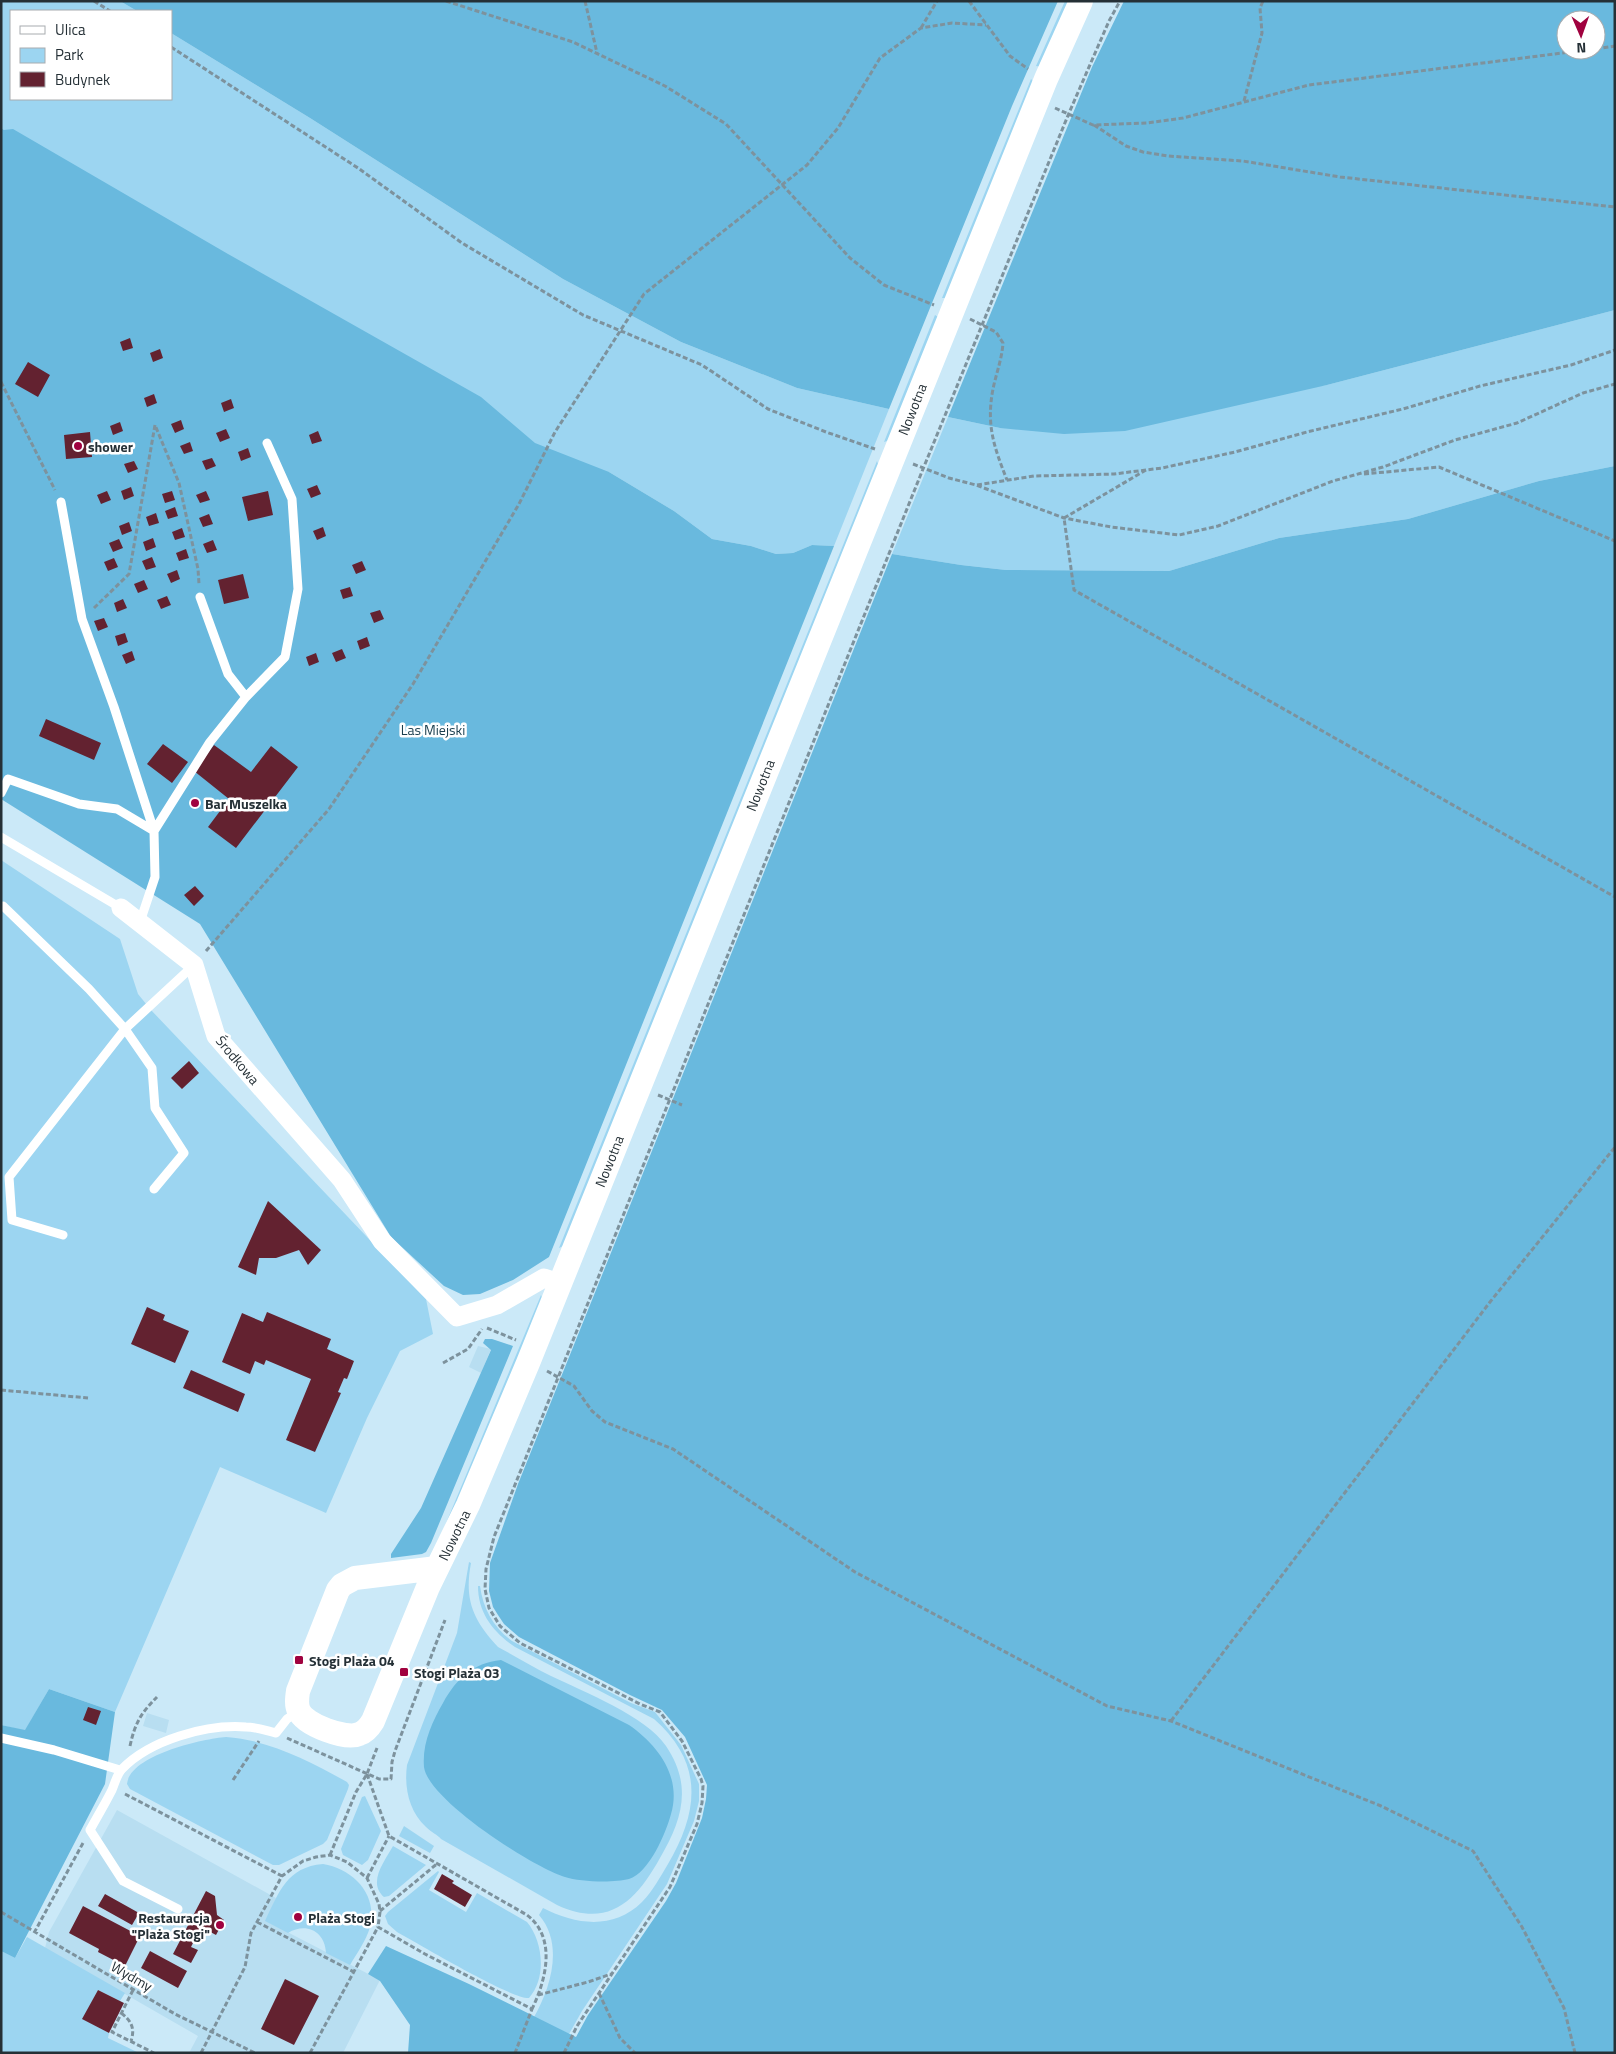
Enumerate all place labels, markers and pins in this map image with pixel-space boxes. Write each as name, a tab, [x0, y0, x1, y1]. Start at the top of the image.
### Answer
place label: shower	[88, 436, 133, 457]
marker: shower	[72, 440, 84, 452]
place label: Bar Muszelka	[205, 793, 287, 814]
marker: Bar Muszelka	[189, 797, 201, 809]
place label: Stogi Plaża 04	[309, 1650, 395, 1671]
marker: Stogi Plaża 04	[293, 1654, 305, 1666]
place label: Stogi Plaża 03	[414, 1662, 500, 1683]
marker: Stogi Plaża 03	[398, 1666, 410, 1678]
place label: Restauracja "Plaża Stogi"	[132, 1907, 210, 1944]
place label: Plaża Stogi	[308, 1907, 375, 1928]
marker: Plaża Stogi	[292, 1911, 304, 1923]
marker: Restauracja "Plaża Stogi"	[214, 1919, 226, 1931]

